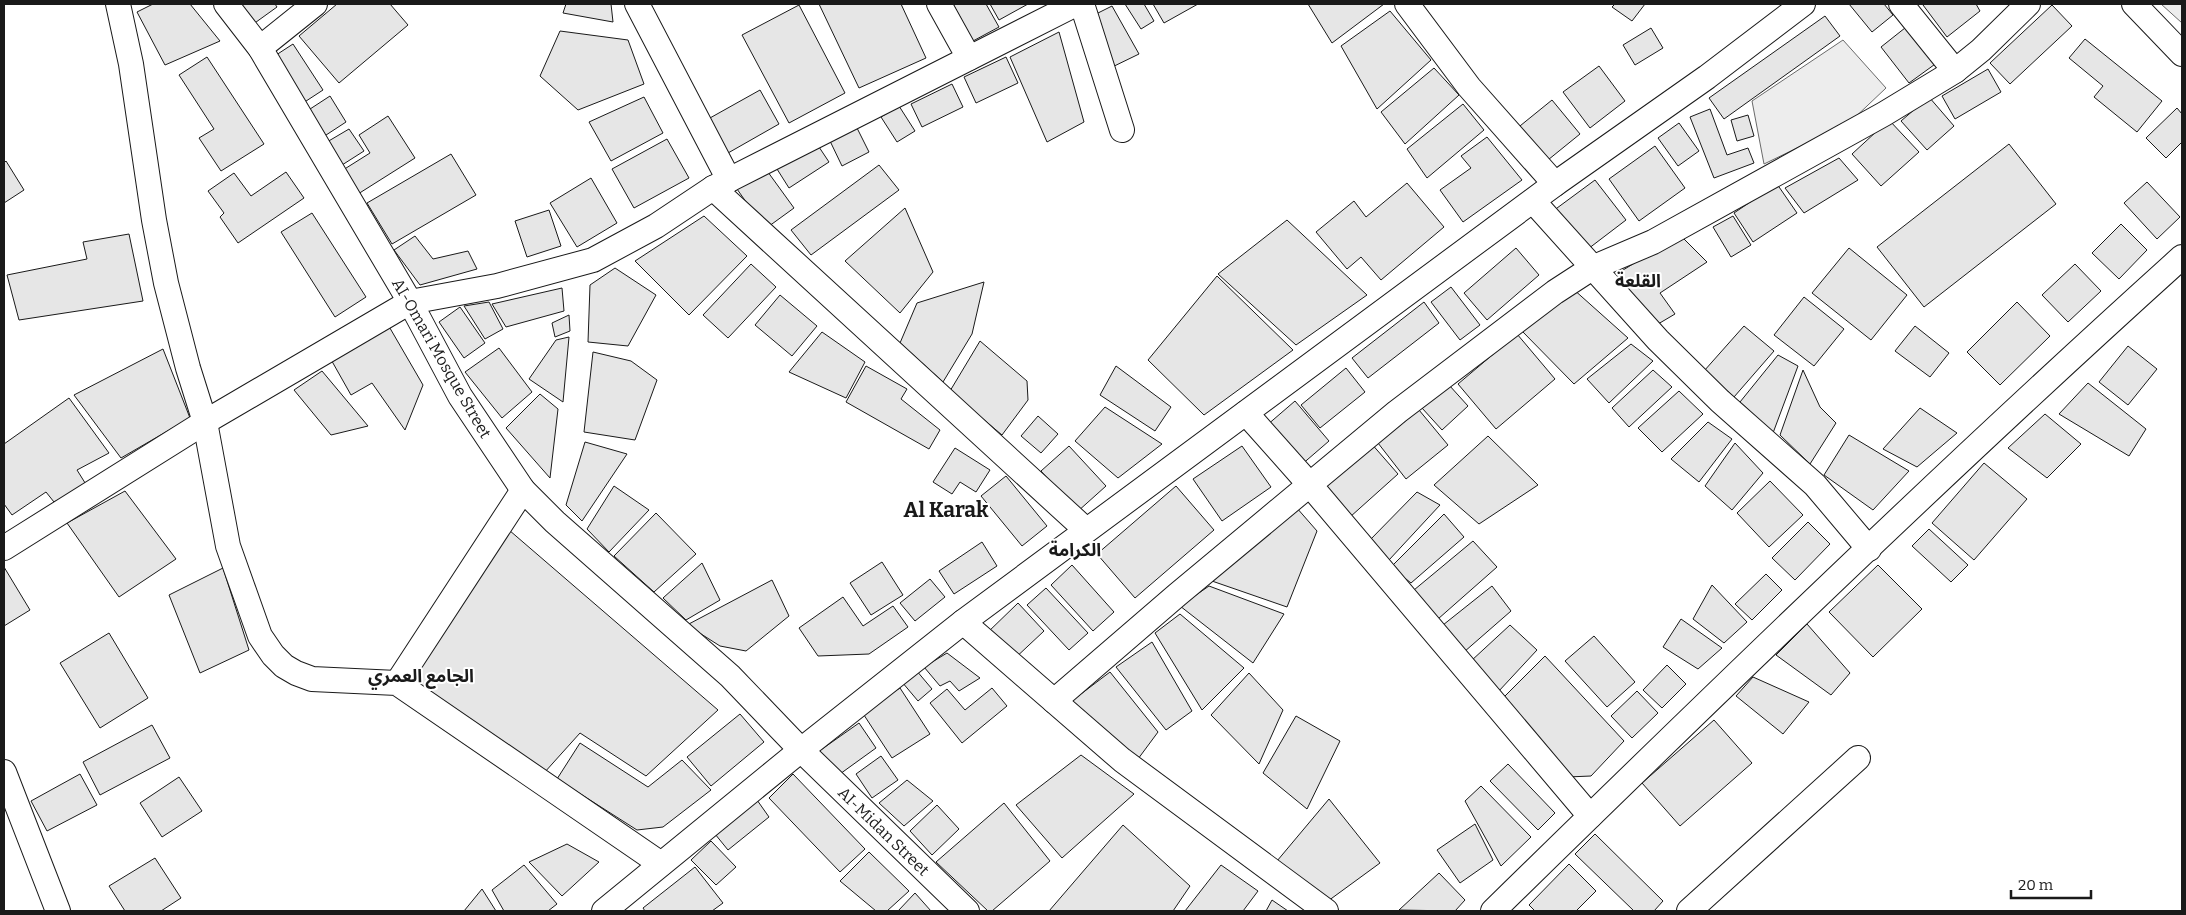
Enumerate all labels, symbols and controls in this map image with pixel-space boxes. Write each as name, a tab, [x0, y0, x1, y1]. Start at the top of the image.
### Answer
district label: القلعة	[1615, 270, 1661, 292]
street label: AI-Omari Mosque Street	[388, 275, 495, 442]
district label: Al Karak	[903, 497, 989, 523]
district label: الكرامة	[1049, 539, 1101, 561]
district label: الجامع العمري	[368, 665, 474, 690]
street label: AI-Midan Street	[834, 783, 933, 880]
scale bar	[2011, 868, 2091, 900]
text: 20 m	[2018, 876, 2054, 894]

